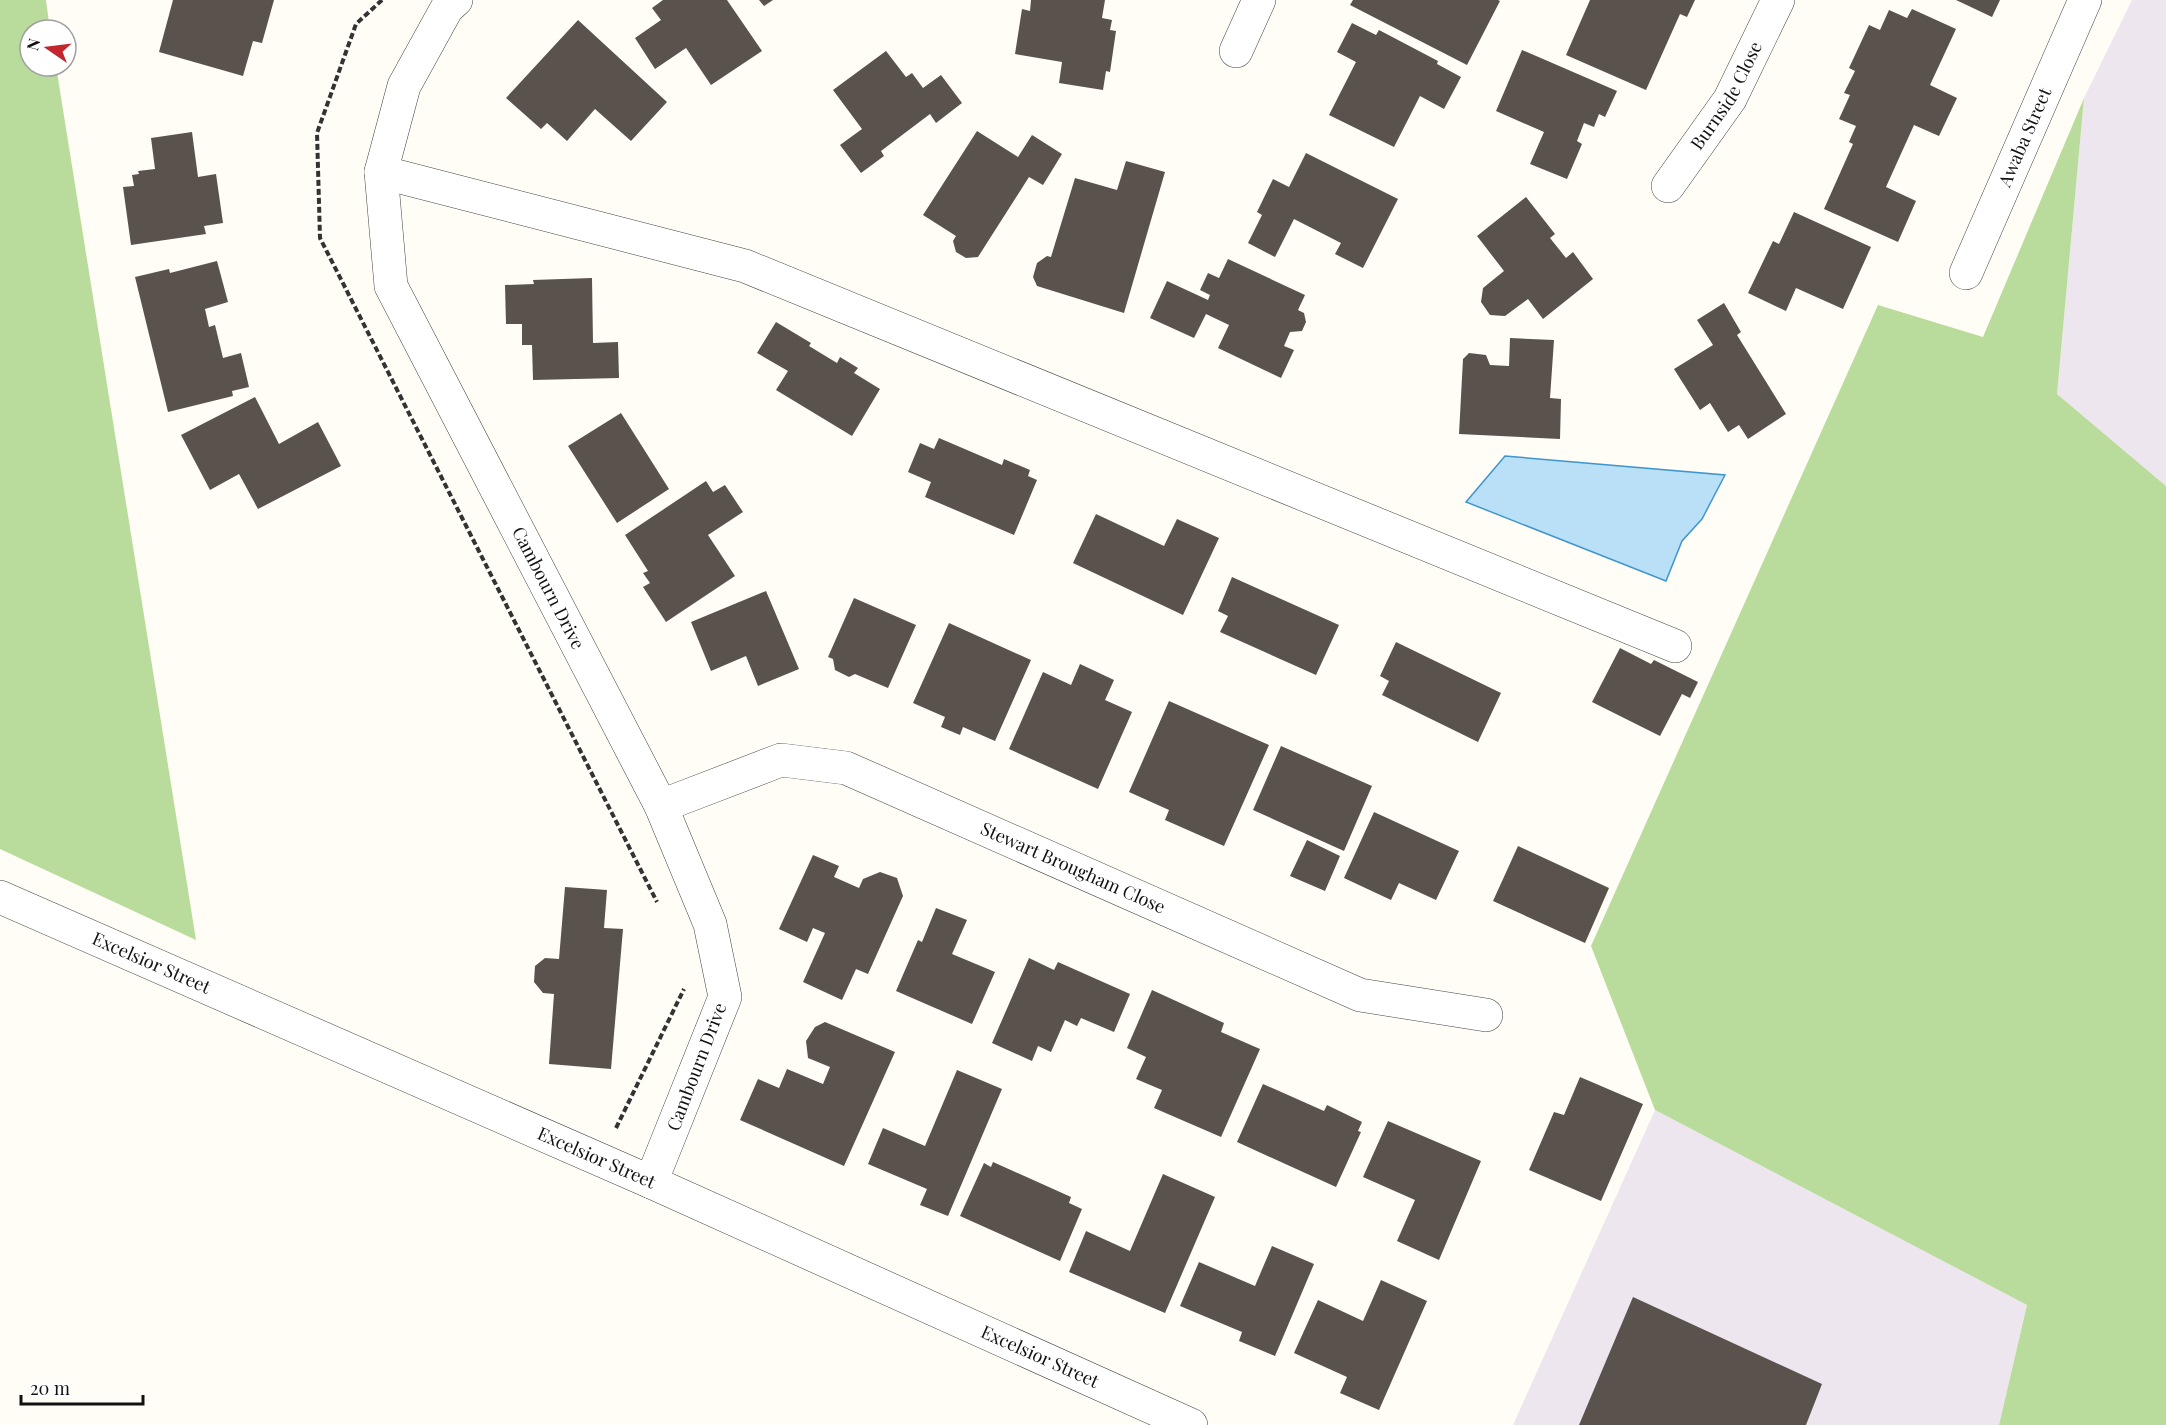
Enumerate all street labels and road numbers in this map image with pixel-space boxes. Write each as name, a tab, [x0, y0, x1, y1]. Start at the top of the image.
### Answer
street label: Burnside Close	[1685, 37, 1767, 154]
street label: Awaba Street	[1992, 83, 2057, 191]
street label: Cambourn Drive	[507, 522, 591, 653]
street label: Stewart Brougham Close	[977, 816, 1169, 919]
street label: Excelsior Street	[89, 926, 215, 999]
street label: Cambourn Drive	[661, 999, 731, 1134]
street label: Excelsior Street	[534, 1121, 660, 1194]
street label: Excelsior Street	[978, 1319, 1103, 1393]

